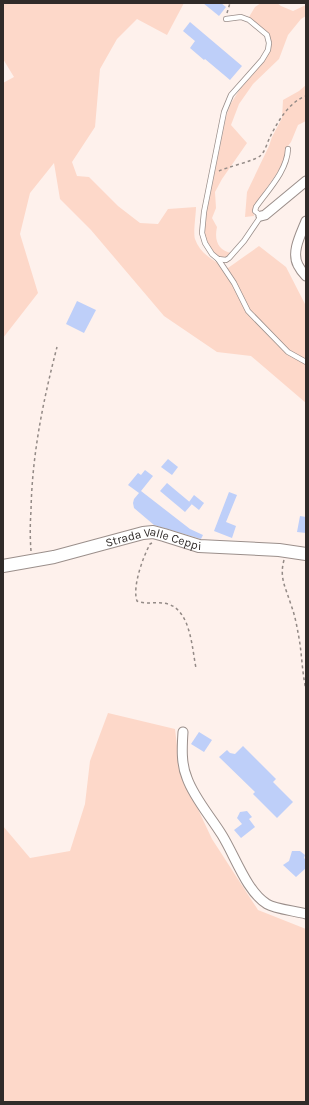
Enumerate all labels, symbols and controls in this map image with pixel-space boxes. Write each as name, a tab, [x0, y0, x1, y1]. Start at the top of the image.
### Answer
street label: Strada Valle Ceppi	[104, 524, 202, 553]

